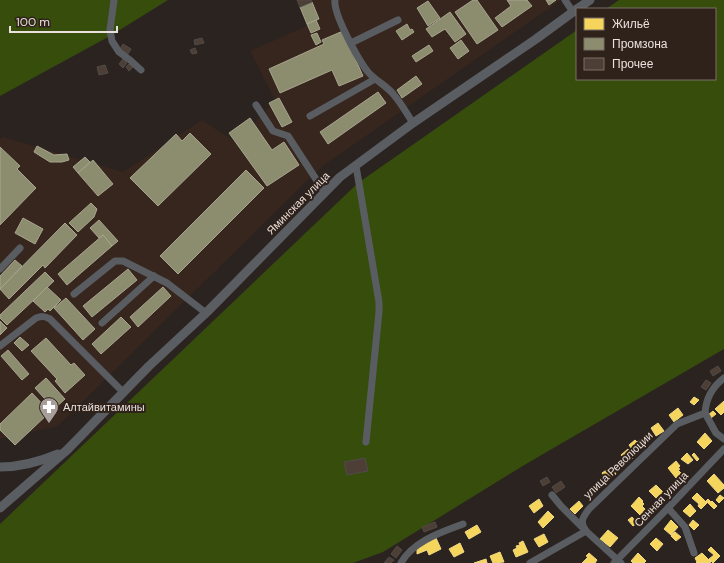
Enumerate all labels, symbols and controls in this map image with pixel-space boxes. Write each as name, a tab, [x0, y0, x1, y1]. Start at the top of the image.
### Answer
scale bar	[10, 8, 117, 34]
legend	[576, 8, 716, 80]
text: 100 m	[16, 14, 50, 30]
text: Жильё	[612, 16, 650, 32]
text: Промзона	[612, 36, 668, 52]
text: Прочее	[612, 56, 654, 72]
street label: Яминская улица	[264, 168, 333, 237]
pharmacy icon: Алтайвитамины	[38, 396, 60, 424]
place label: Алтайвитамины	[63, 400, 145, 414]
street label: улица Революции	[580, 428, 656, 502]
street label: Сенная улица	[631, 468, 691, 530]

